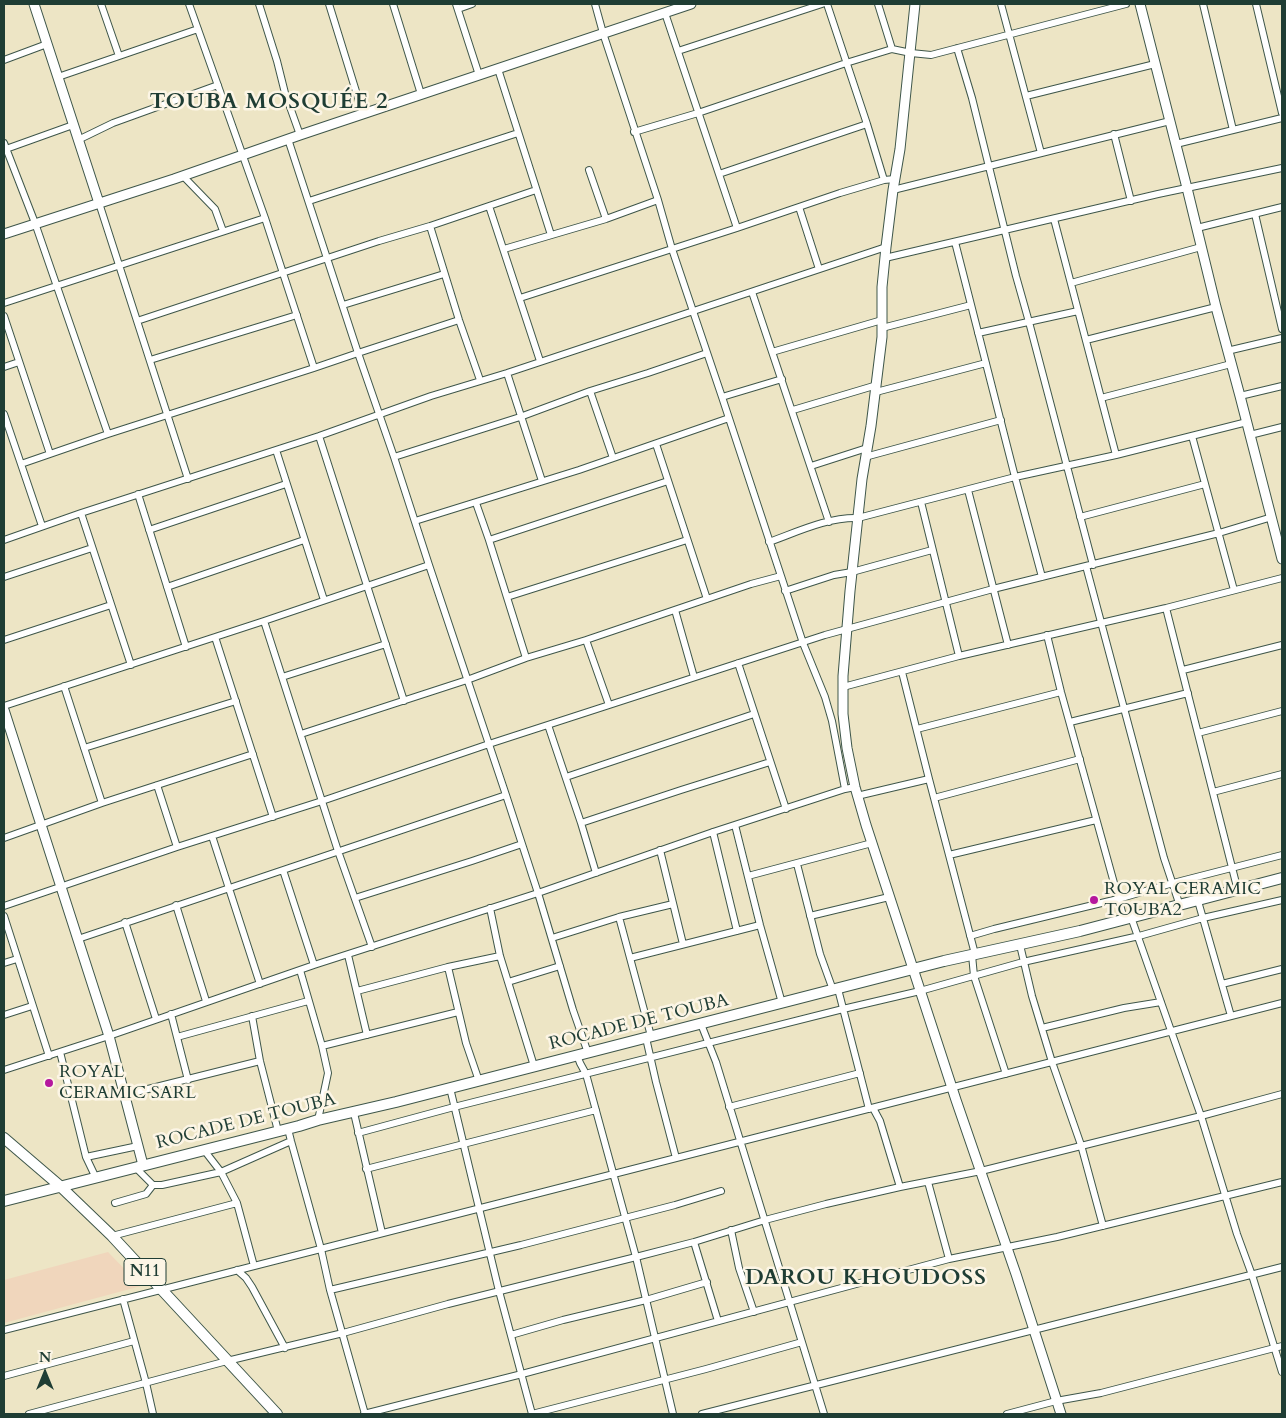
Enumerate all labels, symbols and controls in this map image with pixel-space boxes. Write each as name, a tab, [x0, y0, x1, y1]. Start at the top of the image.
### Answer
district label: TOUBA MOSQUÉE 2	[148, 90, 390, 116]
place label: ROYAL CERAMIC TOUBA2	[1104, 879, 1261, 922]
marker: ROYAL CERAMIC TOUBA2	[1088, 894, 1100, 906]
street label: ROCADE DE TOUBA	[547, 990, 731, 1056]
place label: ROYAL CERAMIC SARL	[59, 1062, 196, 1104]
marker: ROYAL CERAMIC SARL	[43, 1077, 55, 1089]
street label: ROCADE DE TOUBA	[154, 1089, 338, 1155]
road number: N11	[124, 1258, 166, 1286]
district label: DAROU KHOUDOSS	[743, 1266, 989, 1292]
north arrow	[20, 1348, 70, 1398]
text: N	[39, 1348, 51, 1367]

